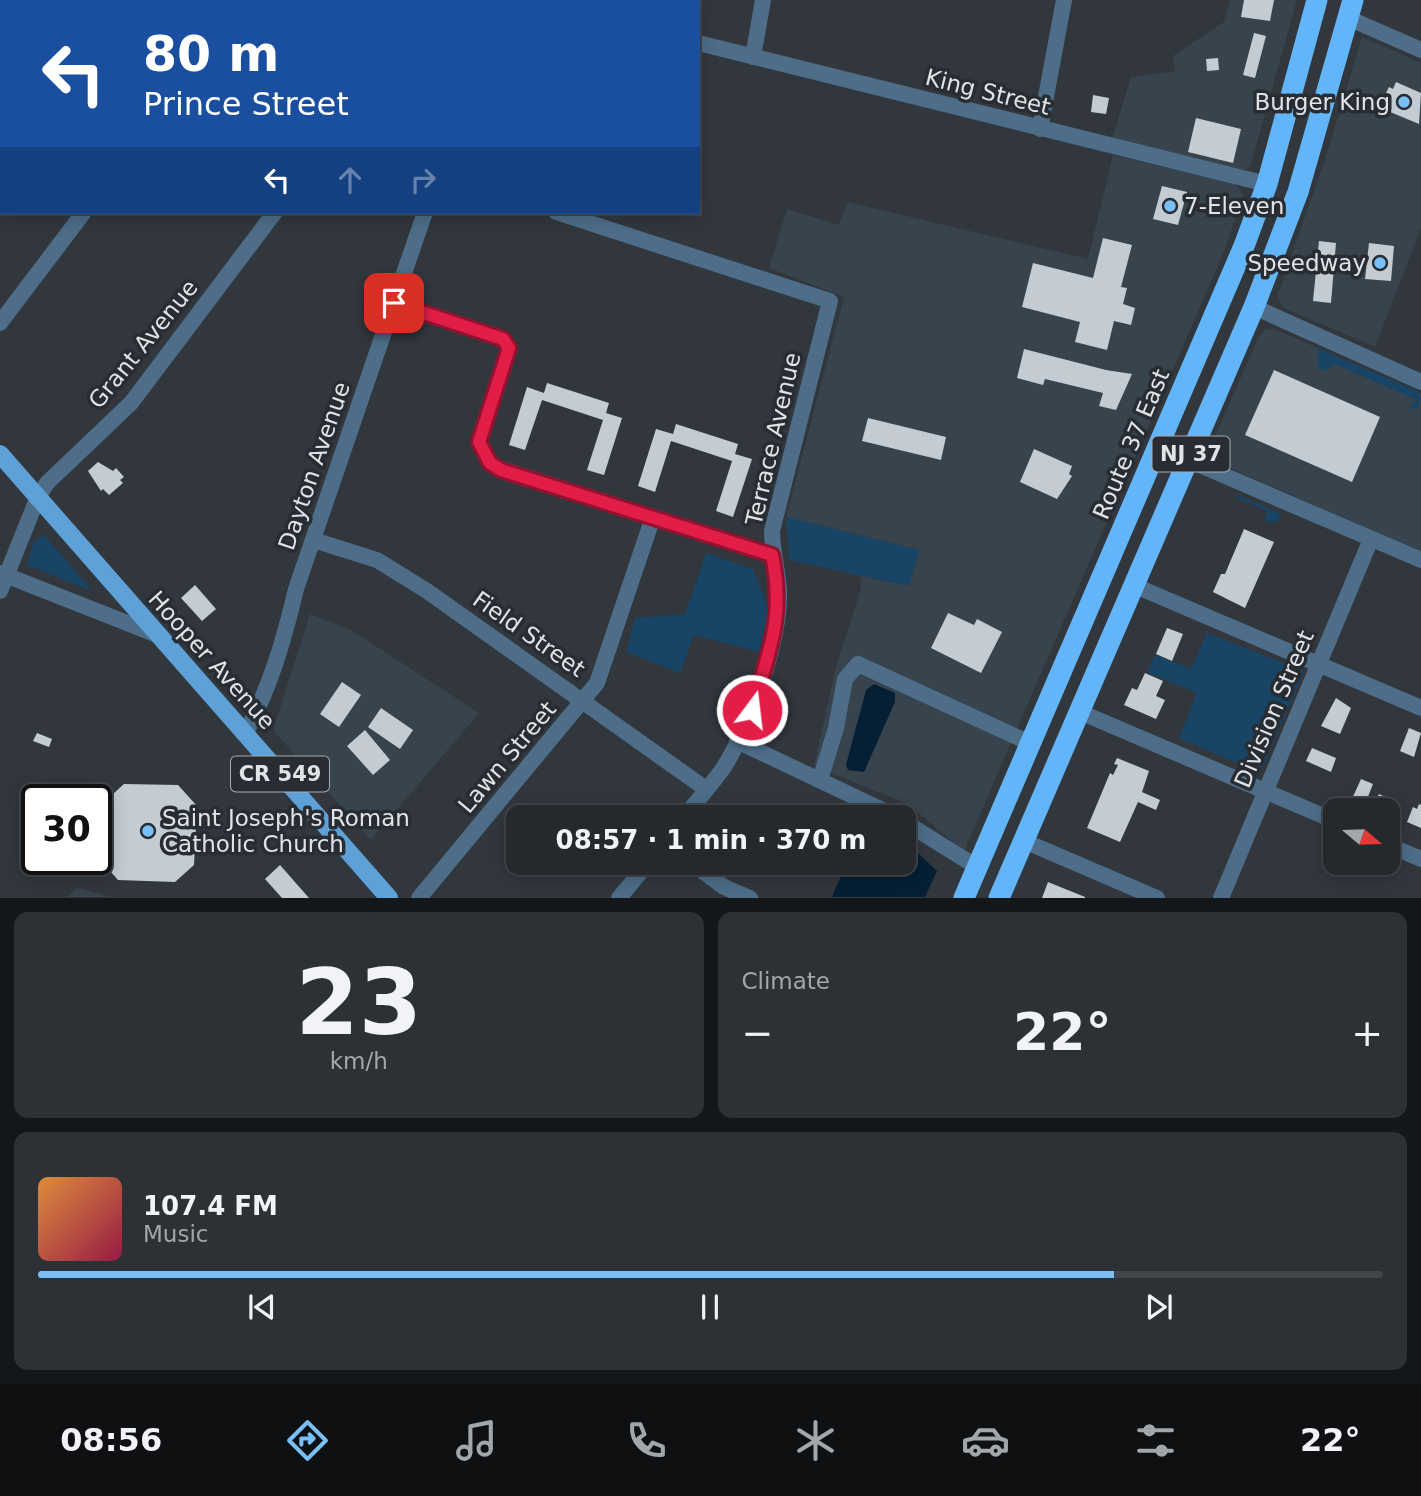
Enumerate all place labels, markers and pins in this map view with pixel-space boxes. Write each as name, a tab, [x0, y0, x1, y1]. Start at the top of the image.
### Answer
place label: Burger King	[1254, 89, 1390, 115]
marker: Burger King	[1396, 94, 1412, 110]
place label: 7-Eleven	[1184, 193, 1284, 219]
marker: 7-Eleven	[1162, 198, 1178, 214]
place label: Speedway	[1247, 250, 1366, 276]
marker: Speedway	[1372, 255, 1388, 271]
pin	[364, 273, 424, 333]
place label: Saint Joseph's Roman Catholic Church	[162, 805, 410, 857]
marker: Saint Joseph's Roman Catholic Church	[140, 823, 156, 839]

